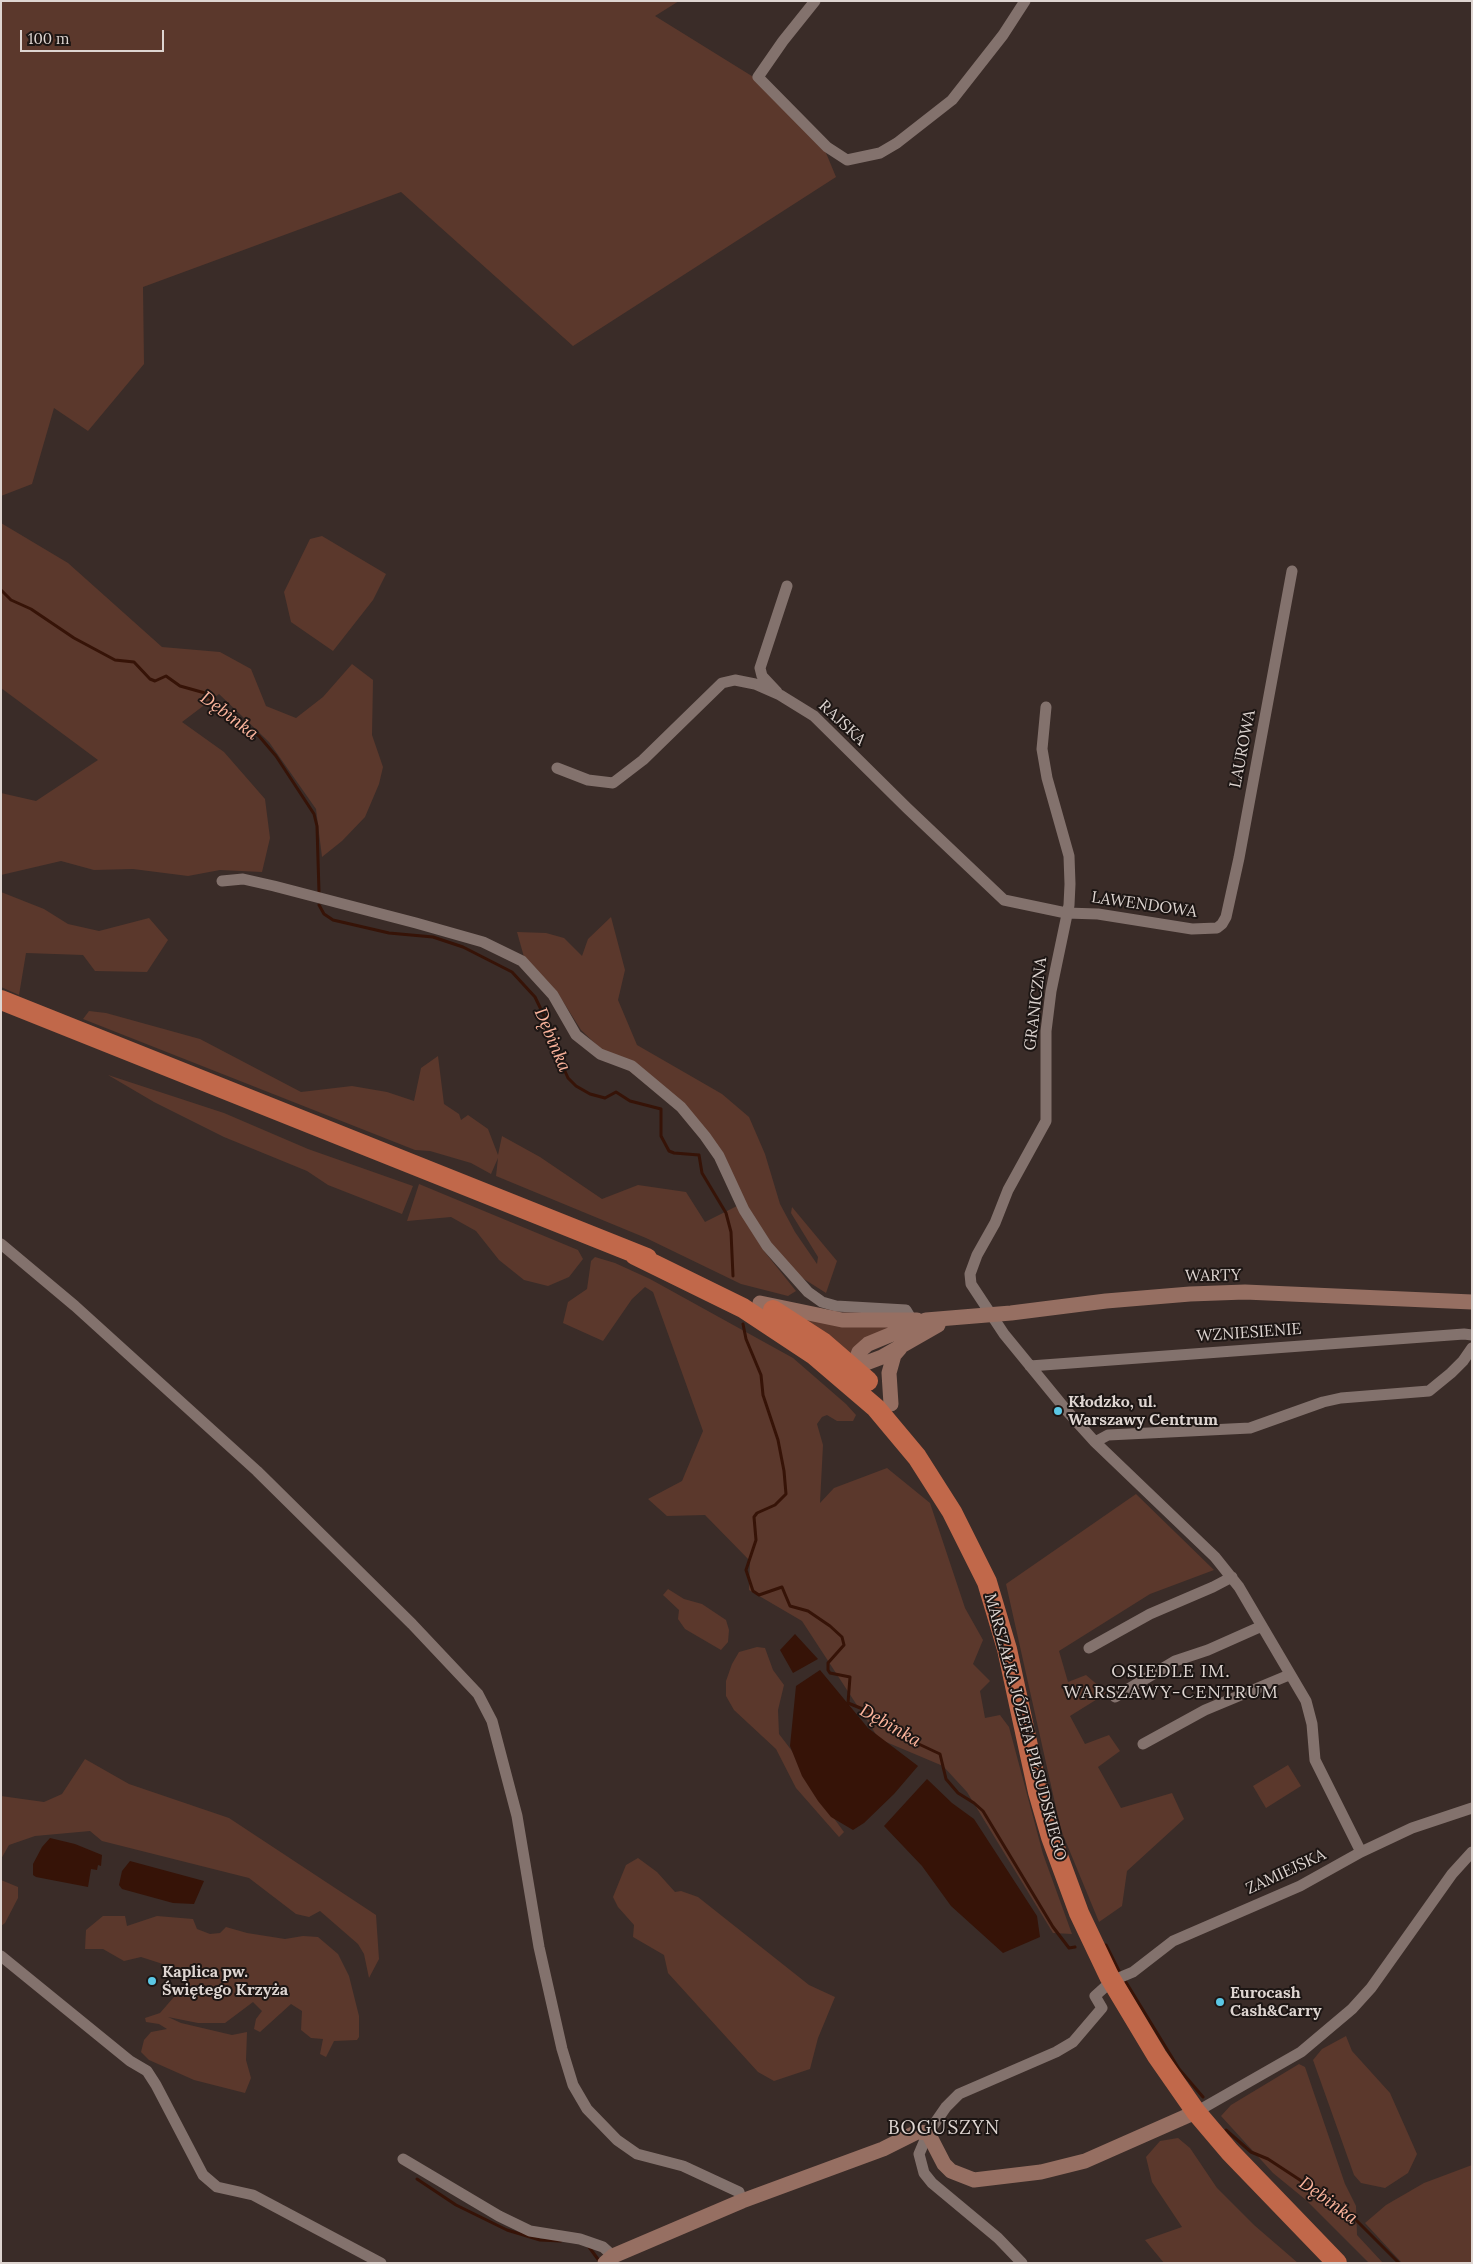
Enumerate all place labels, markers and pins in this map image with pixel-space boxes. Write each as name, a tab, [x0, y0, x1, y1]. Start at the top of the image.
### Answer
place label: Kłodzko, ul. Warszawy Centrum	[1068, 1392, 1218, 1430]
marker: Kłodzko, ul. Warszawy Centrum	[1052, 1405, 1064, 1417]
place label: Kaplica pw. Świętego Krzyża	[162, 1962, 288, 2000]
marker: Kaplica pw. Świętego Krzyża	[146, 1975, 158, 1987]
place label: Eurocash Cash&Carry	[1230, 1983, 1322, 2021]
marker: Eurocash Cash&Carry	[1214, 1996, 1226, 2008]

